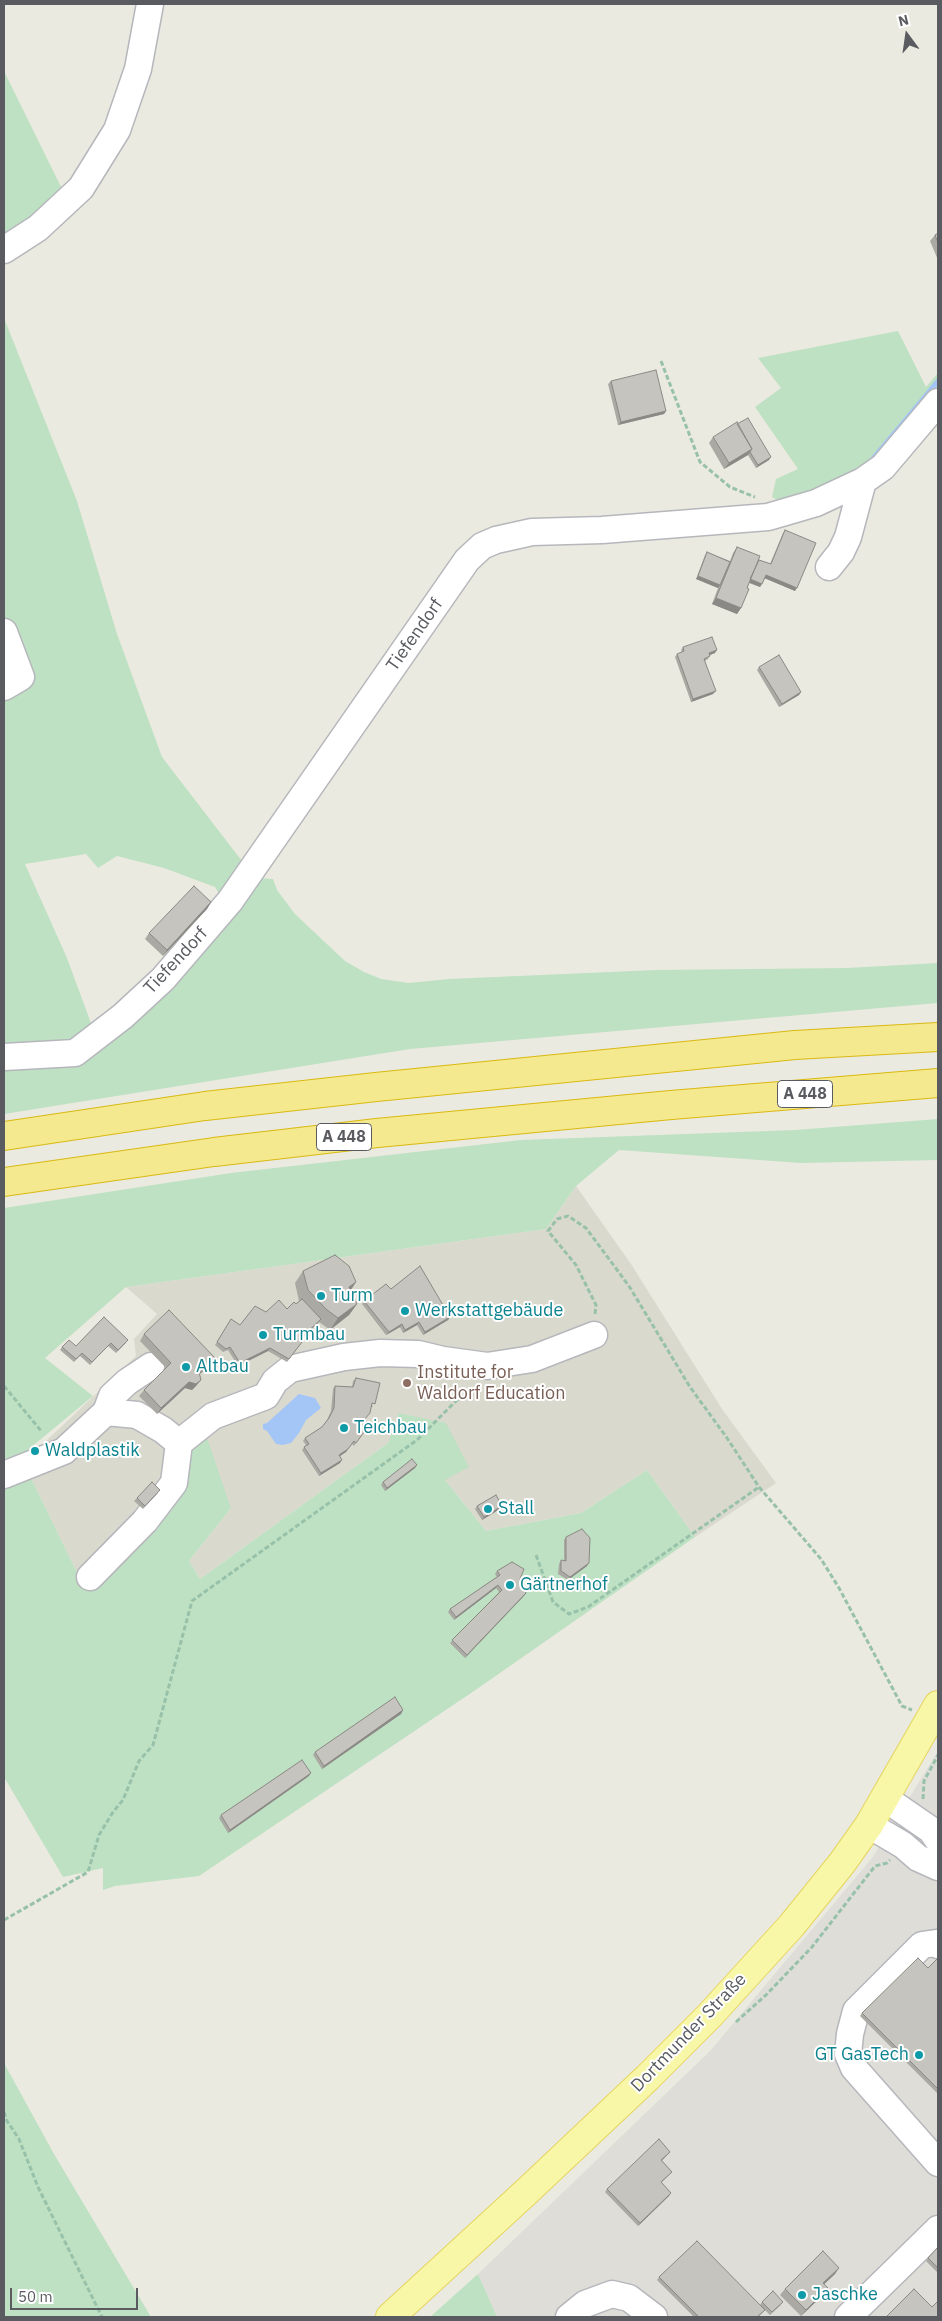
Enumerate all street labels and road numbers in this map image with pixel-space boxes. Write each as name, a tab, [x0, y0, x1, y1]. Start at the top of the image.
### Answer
street label: Tiefendorf	[382, 595, 448, 675]
street label: Tiefendorf	[140, 923, 212, 999]
road number: A 448	[778, 1080, 832, 1108]
road number: A 448	[316, 1124, 372, 1150]
street label: Dortmunder Straße	[627, 1969, 751, 2097]

